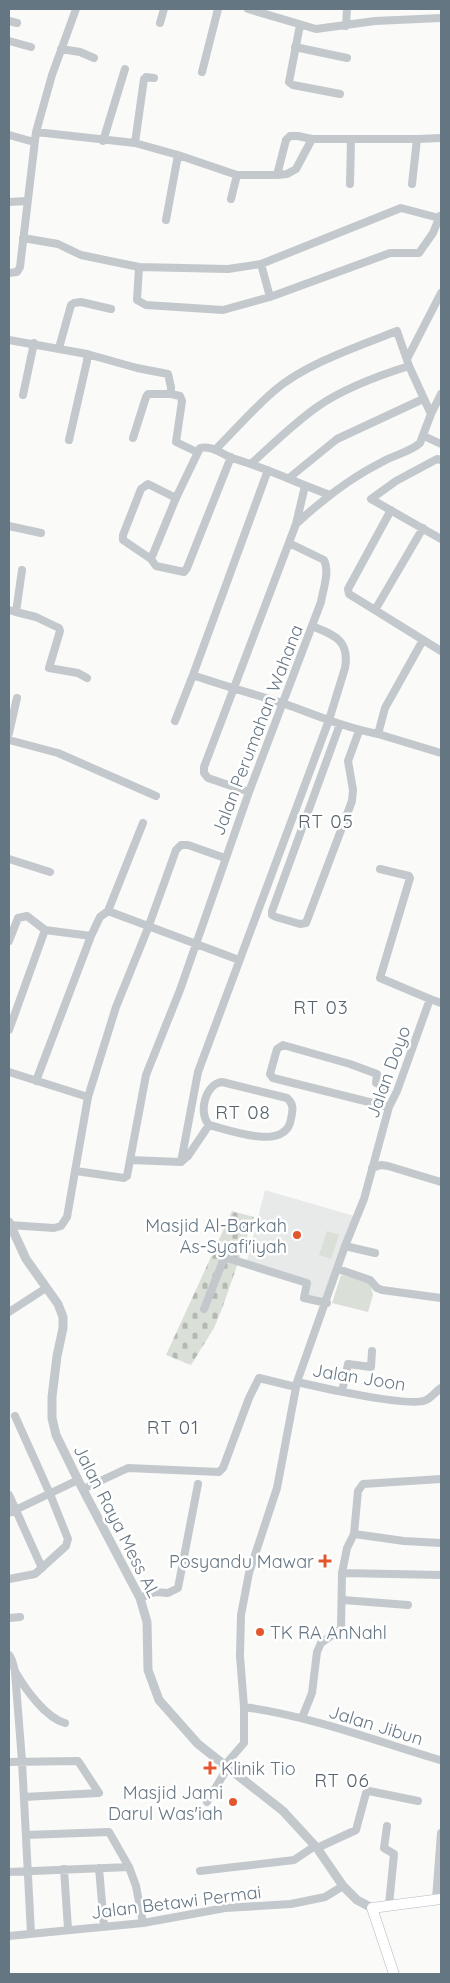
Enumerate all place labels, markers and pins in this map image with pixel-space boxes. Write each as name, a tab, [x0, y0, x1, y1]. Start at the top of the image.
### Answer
place label: Masjid Al-Barkah As-Syafi'iyah	[145, 1214, 287, 1258]
marker: Masjid Al-Barkah As-Syafi'iyah	[291, 1229, 303, 1241]
place label: Posyandu Mawar	[169, 1550, 314, 1573]
marker: Posyandu Mawar	[318, 1554, 332, 1568]
place label: TK RA AnNahl	[270, 1621, 387, 1644]
marker: TK RA AnNahl	[254, 1626, 266, 1638]
place label: Klinik Tio	[221, 1757, 296, 1780]
marker: Klinik Tio	[203, 1761, 217, 1775]
place label: Masjid Jami Darul Was'iah	[108, 1781, 223, 1825]
marker: Masjid Jami Darul Was'iah	[227, 1796, 239, 1808]

